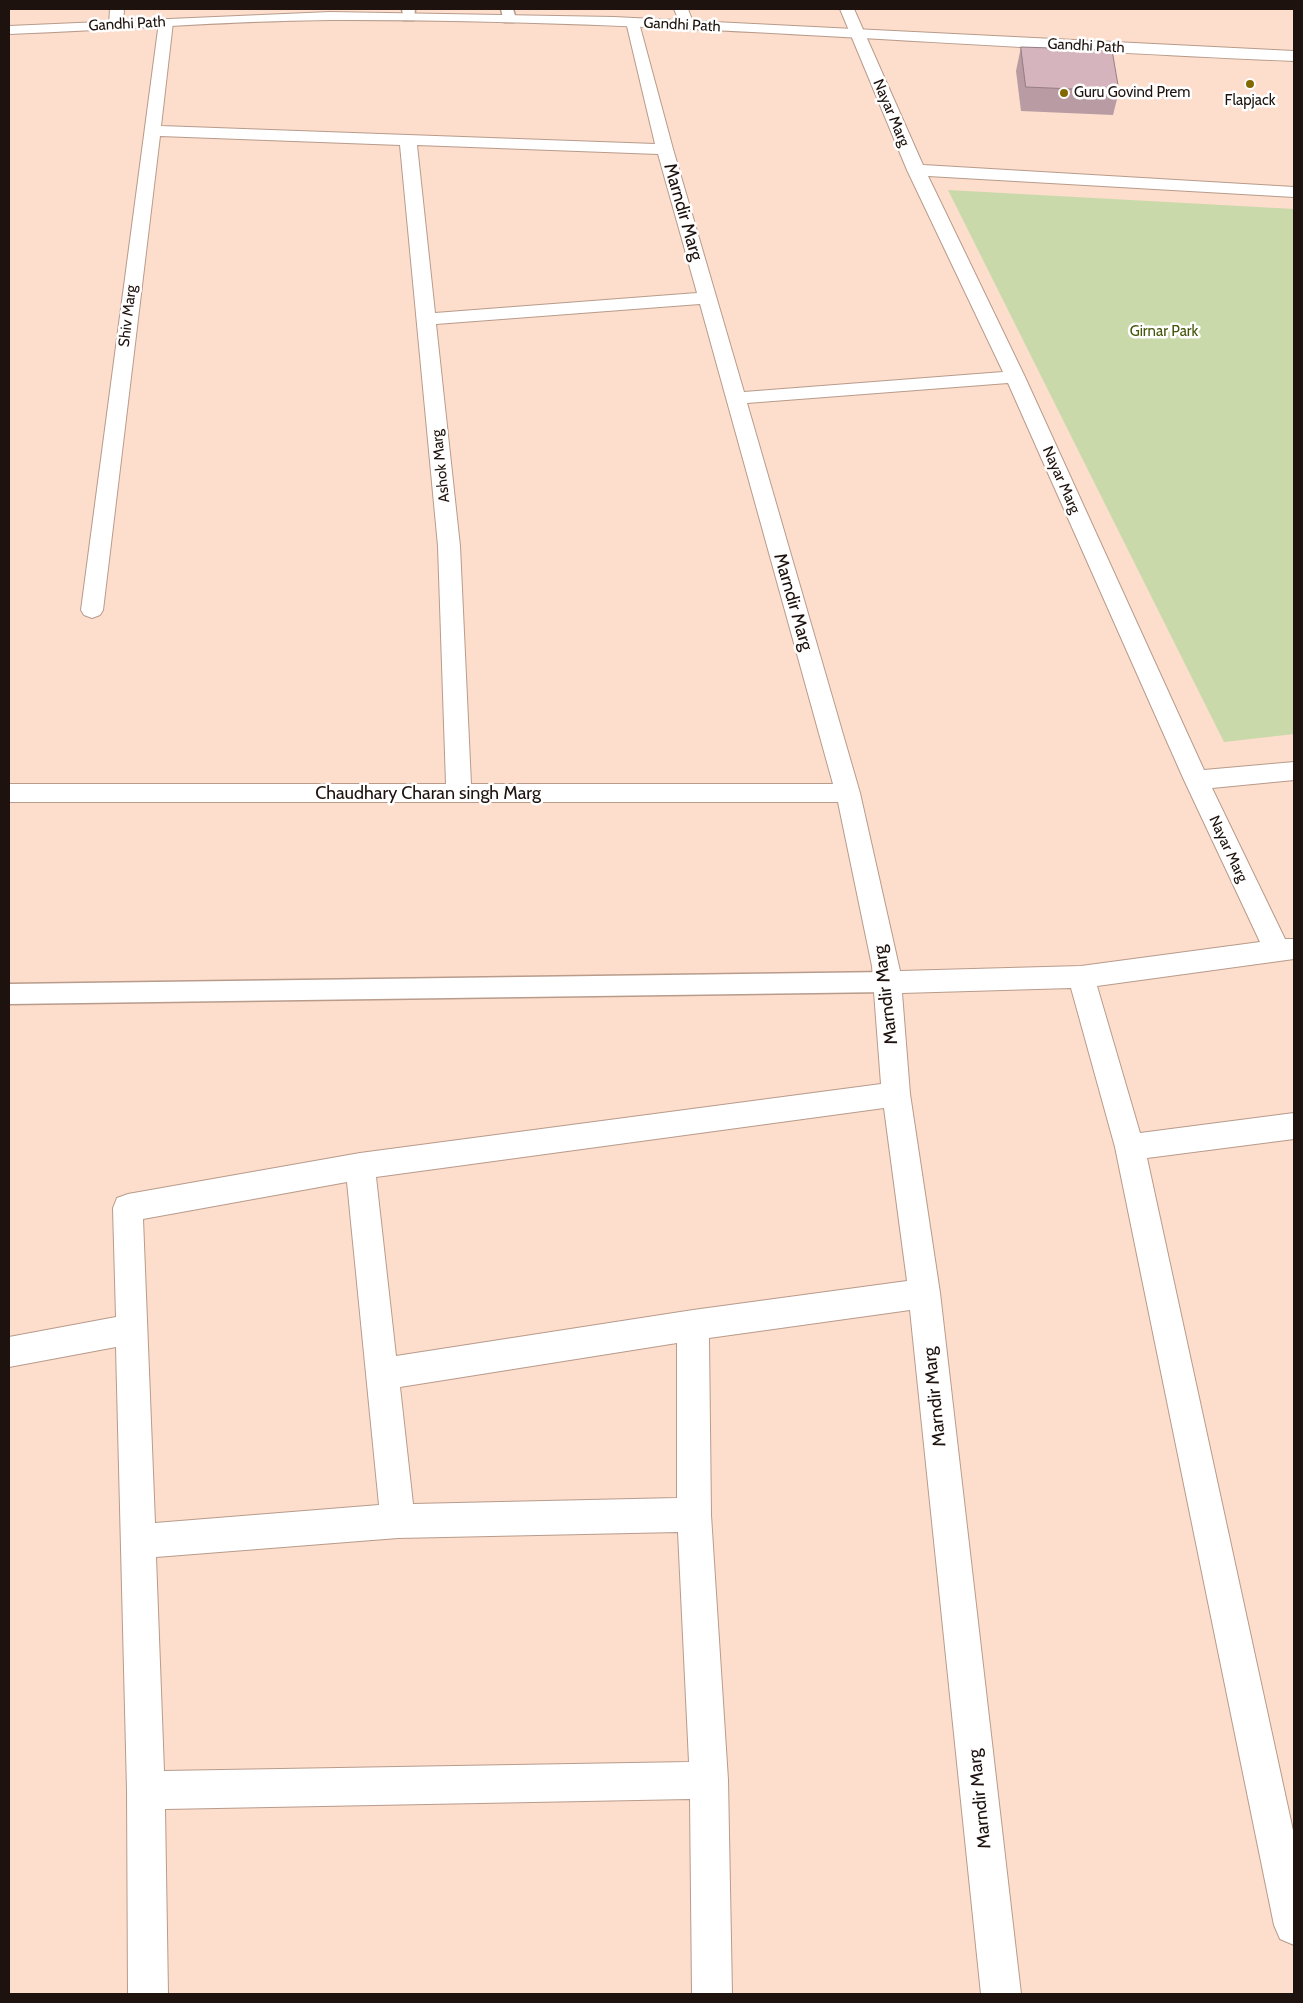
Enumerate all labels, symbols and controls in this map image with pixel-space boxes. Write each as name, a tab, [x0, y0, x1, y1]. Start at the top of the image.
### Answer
street label: Gandhi Path	[88, 13, 166, 35]
street label: Gandhi Path	[643, 14, 721, 36]
street label: Gandhi Path	[1047, 35, 1125, 57]
street label: Nayar Marg	[869, 77, 913, 149]
marker: Flapjack	[1244, 78, 1256, 90]
place label: Guru Govind Prem	[1074, 84, 1190, 102]
marker: Guru Govind Prem	[1058, 87, 1070, 99]
place label: Flapjack	[1225, 92, 1275, 110]
street label: Marndir Marg	[659, 161, 707, 263]
street label: Shiv Marg	[115, 284, 141, 348]
park label: Girnar Park	[1130, 323, 1198, 341]
street label: Ashok Marg	[428, 429, 454, 503]
street label: Nayar Marg	[1038, 444, 1084, 516]
street label: Marndir Marg	[769, 551, 817, 653]
street label: Chaudhary Charan singh Marg	[315, 783, 541, 805]
street label: Nayar Marg	[1205, 813, 1251, 885]
street label: Marndir Marg	[869, 944, 903, 1046]
street label: Marndir Marg	[919, 1346, 951, 1448]
street label: Marndir Marg	[964, 1748, 996, 1850]

